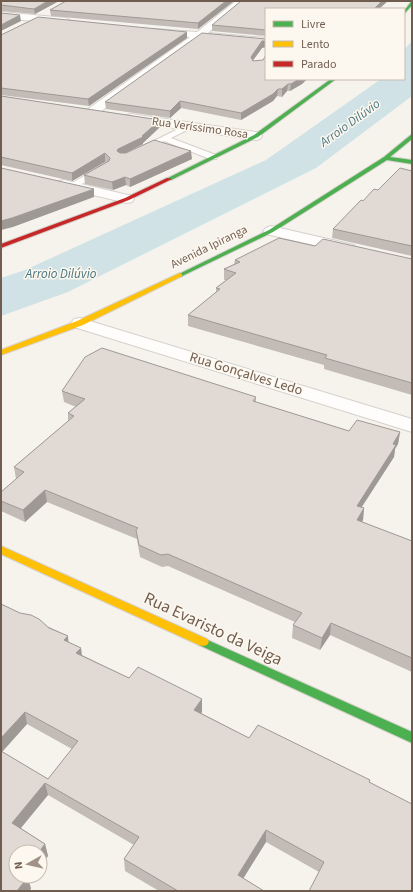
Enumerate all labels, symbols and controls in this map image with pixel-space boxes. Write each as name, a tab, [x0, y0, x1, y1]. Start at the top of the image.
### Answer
legend	[265, 8, 405, 80]
text: Livre	[301, 16, 325, 33]
text: Lento	[301, 36, 330, 53]
text: Parado	[301, 56, 336, 73]
water label: Arroio Dilúvio	[315, 95, 384, 152]
street label: Rua Veríssimo Rosa	[151, 113, 249, 143]
street label: Avenida Ipiranga	[168, 221, 250, 273]
water label: Arroio Dilúvio	[25, 265, 97, 283]
street label: Rua Gonçalves Ledo	[187, 347, 305, 401]
street label: Rua Evaristo da Veiga	[140, 586, 286, 672]
north arrow	[8, 844, 48, 884]
text: N	[11, 861, 27, 870]

